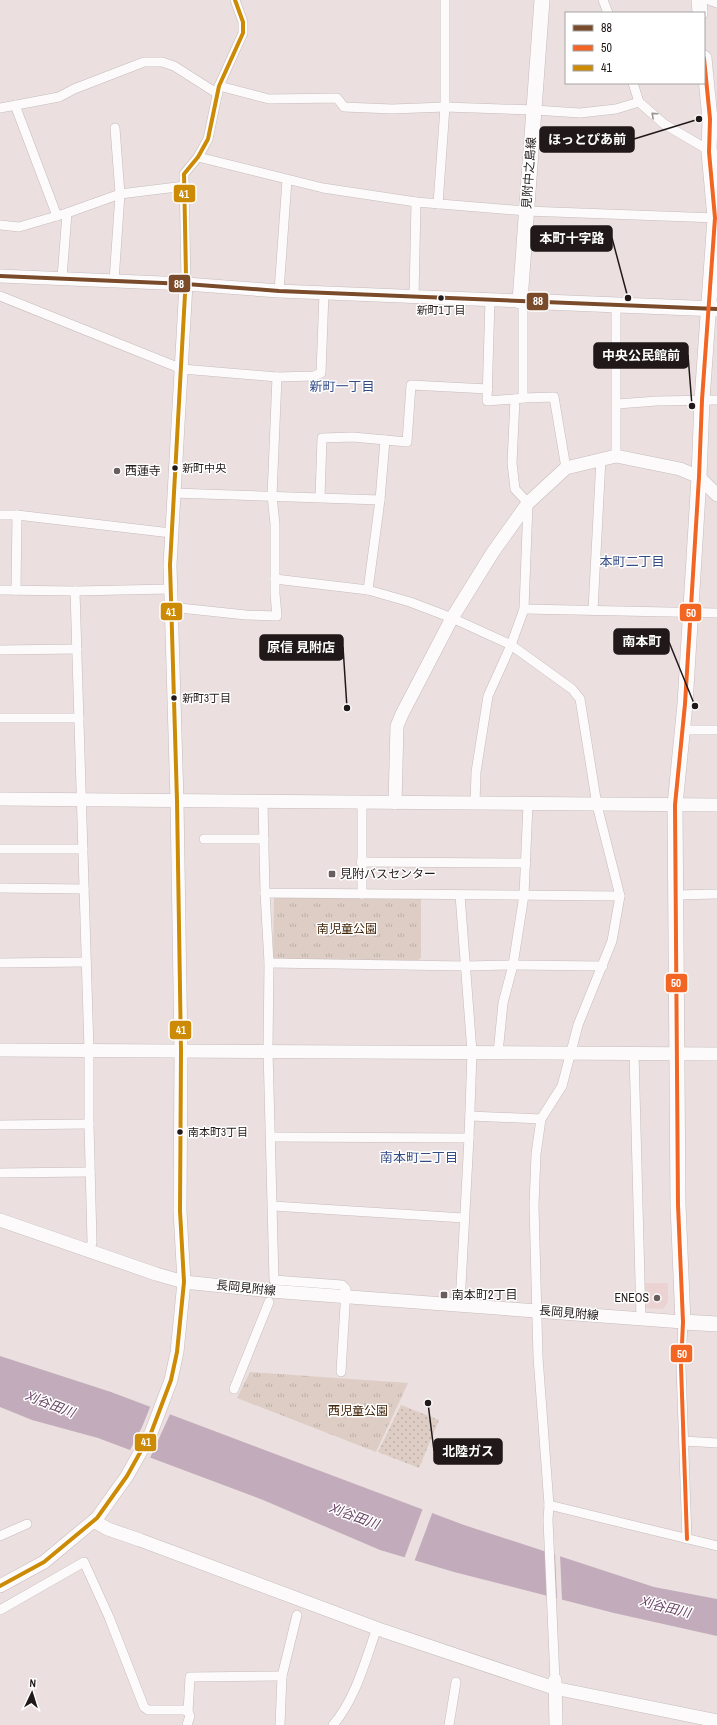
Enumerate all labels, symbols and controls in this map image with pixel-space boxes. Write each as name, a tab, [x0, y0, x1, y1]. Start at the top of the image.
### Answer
legend	[565, 12, 705, 84]
text: 88	[601, 20, 612, 36]
text: 50	[601, 40, 612, 56]
text: 41	[601, 60, 612, 76]
one-way arrow	[651, 112, 659, 120]
callout: ほっとぴあ前	[540, 127, 634, 152]
text: ほっとぴあ前	[548, 131, 626, 148]
street label: 見附中之島線	[519, 137, 539, 209]
line badge: 41	[173, 184, 196, 203]
text: 41	[179, 187, 189, 201]
callout: 本町十字路	[531, 226, 612, 251]
text: 本町十字路	[539, 230, 605, 247]
line badge: 88	[168, 274, 191, 293]
text: 88	[174, 277, 184, 291]
line badge: 88	[526, 292, 549, 311]
marker: 新町1丁目	[436, 293, 446, 303]
text: 88	[533, 294, 543, 308]
place label: 新町1丁目	[416, 303, 466, 317]
callout: 中央公民館前	[594, 343, 688, 368]
text: 中央公民館前	[602, 347, 680, 364]
district label: 新町一丁目	[309, 378, 375, 395]
place label: 新町中央	[182, 461, 227, 475]
place label: 西蓮寺	[125, 463, 161, 479]
marker: 新町中央	[170, 463, 180, 473]
marker: 西蓮寺	[112, 466, 122, 476]
district label: 本町二丁目	[599, 553, 665, 570]
line badge: 41	[160, 602, 183, 621]
line badge: 50	[679, 603, 702, 622]
text: 41	[166, 605, 176, 619]
text: 50	[686, 606, 696, 620]
callout: 南本町	[614, 629, 669, 654]
text: 南本町	[622, 633, 662, 650]
callout: 原信 見附店	[260, 635, 343, 660]
text: 原信 見附店	[267, 639, 335, 656]
place label: 新町3丁目	[182, 691, 231, 705]
marker: 新町3丁目	[169, 693, 179, 703]
place label: 見附バスセンター	[340, 866, 436, 882]
marker: 見附バスセンター	[327, 869, 337, 879]
park label: 南児童公園	[317, 921, 377, 937]
line badge: 50	[665, 973, 688, 993]
text: 50	[671, 976, 681, 990]
line badge: 41	[169, 1020, 192, 1040]
text: 41	[176, 1023, 186, 1037]
place label: 南本町3丁目	[188, 1125, 248, 1139]
marker: 南本町3丁目	[175, 1127, 185, 1137]
district label: 南本町二丁目	[380, 1149, 458, 1166]
street label: 長岡見附線	[215, 1277, 277, 1299]
place label: 南本町2丁目	[452, 1287, 517, 1303]
marker: 南本町2丁目	[439, 1290, 449, 1300]
place label: ENEOS	[615, 1290, 649, 1306]
marker: ENEOS	[652, 1293, 662, 1303]
street label: 長岡見附線	[538, 1302, 600, 1324]
line badge: 50	[670, 1344, 693, 1363]
text: 50	[677, 1347, 687, 1361]
water label: 刈谷田川	[23, 1387, 79, 1422]
park label: 西児童公園	[328, 1403, 388, 1419]
line badge: 41	[134, 1433, 157, 1452]
text: 41	[141, 1435, 151, 1449]
callout: 北陸ガス	[434, 1439, 502, 1464]
text: 北陸ガス	[442, 1443, 494, 1460]
water label: 刈谷田川	[327, 1499, 383, 1534]
water label: 刈谷田川	[638, 1592, 694, 1622]
north arrow	[12, 1673, 52, 1713]
text: N	[29, 1676, 36, 1690]

